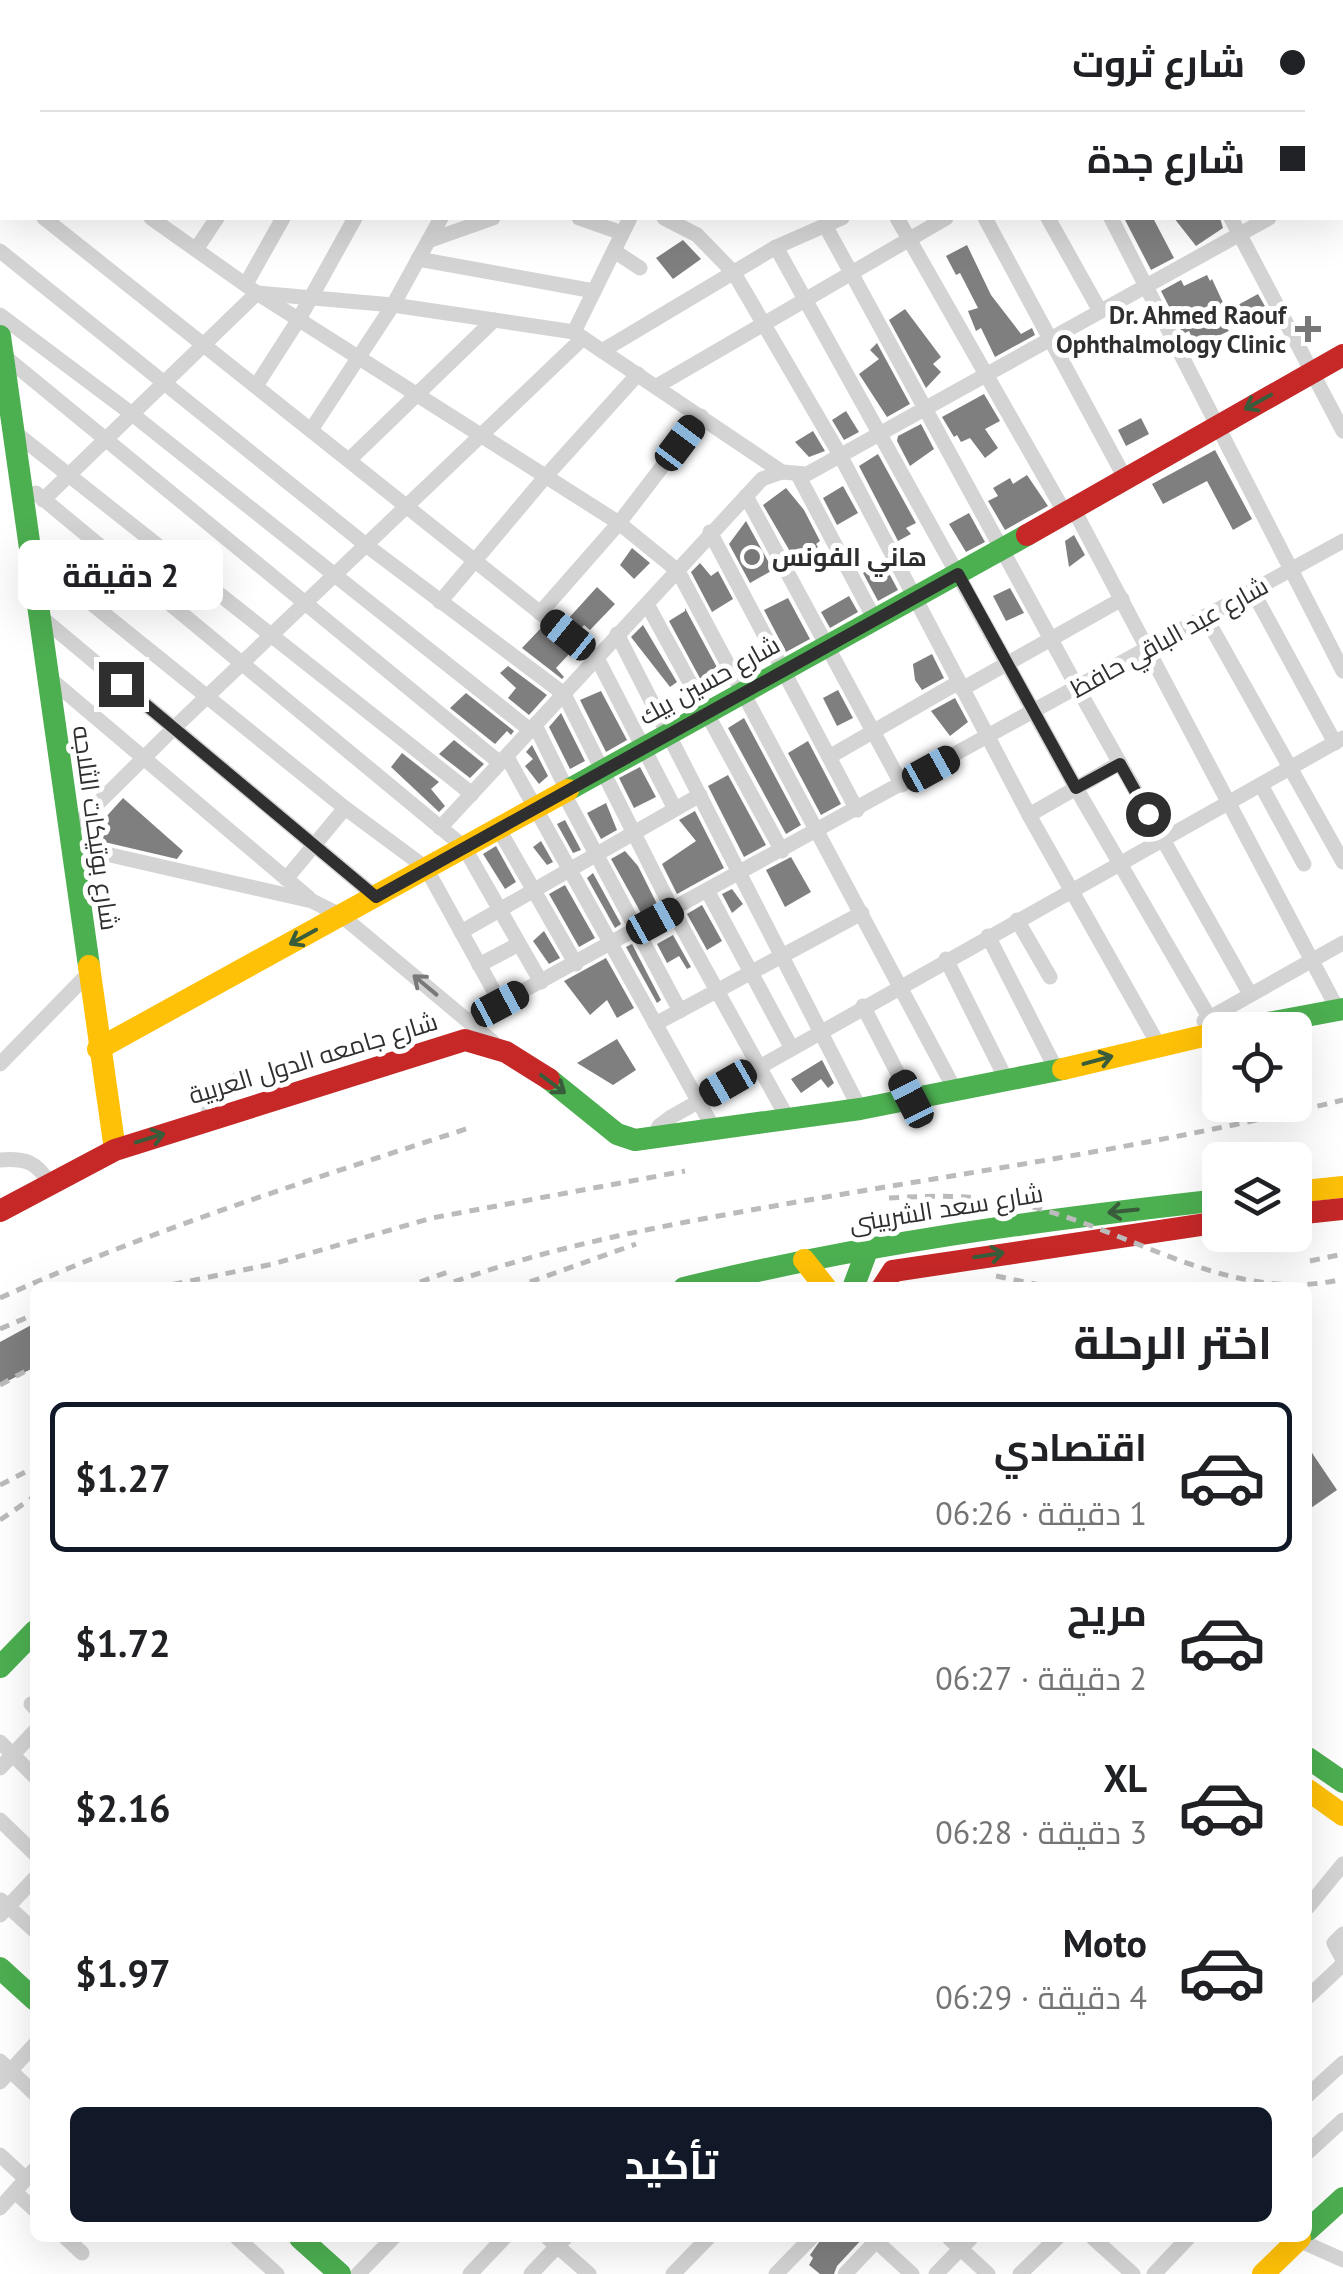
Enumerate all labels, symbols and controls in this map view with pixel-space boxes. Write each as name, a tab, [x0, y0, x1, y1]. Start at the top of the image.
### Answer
text: شارع ثروت	[1072, 38, 1245, 87]
text: شارع جدة	[1087, 134, 1245, 183]
place label: Dr. Ahmed Raouf Ophthalmology Clinic	[1056, 299, 1288, 360]
marker: Dr. Ahmed Raouf Ophthalmology Clinic	[1295, 316, 1321, 342]
one-way arrow	[1243, 392, 1273, 412]
car	[650, 410, 710, 476]
callout: 2 دقيقة	[18, 539, 224, 609]
place label: هاني الفونس	[772, 541, 927, 577]
marker: هاني الفونس	[741, 546, 763, 568]
text: 2 دقيقة	[62, 554, 179, 596]
street label: شارع عبد الباقي حافظ	[1065, 569, 1275, 708]
car	[535, 604, 601, 666]
street label: شارع حسين بيك	[633, 628, 786, 733]
route end	[99, 662, 144, 707]
street label: شارع بوتيكات الثلاجه	[65, 723, 126, 933]
car	[897, 741, 965, 797]
route start	[1126, 792, 1171, 837]
car	[621, 893, 689, 949]
one-way arrow	[288, 928, 318, 948]
one-way arrow	[413, 975, 439, 997]
car	[466, 977, 534, 1031]
street label: شارع جامعه الدول العربية	[185, 1005, 442, 1112]
map controls	[1202, 1012, 1312, 1252]
button: locate	[1202, 1012, 1312, 1122]
one-way arrow	[1082, 1050, 1113, 1069]
car	[695, 1055, 761, 1111]
car	[884, 1065, 938, 1133]
one-way arrow	[539, 1074, 566, 1095]
one-way arrow	[134, 1128, 166, 1146]
button: layers	[1202, 1142, 1312, 1252]
street label: شارع سعد الشربينى	[847, 1177, 1045, 1240]
one-way arrow	[1107, 1202, 1140, 1221]
one-way arrow	[972, 1245, 1005, 1264]
text: اختر الرحلة	[1074, 1313, 1272, 1371]
text: اقتصادي	[994, 1422, 1147, 1471]
icon: car	[1177, 1432, 1267, 1522]
text: $1.27	[75, 1453, 171, 1502]
text: 1 دقيقة · 06:26	[935, 1492, 1147, 1534]
text: مريح	[1067, 1587, 1147, 1636]
icon: car	[1177, 1597, 1267, 1687]
text: $1.72	[75, 1618, 171, 1667]
text: 2 دقيقة · 06:27	[935, 1657, 1147, 1699]
text: XL	[1103, 1753, 1147, 1802]
icon: car	[1177, 1762, 1267, 1852]
text: $2.16	[75, 1783, 171, 1832]
text: 3 دقيقة · 06:28	[935, 1811, 1147, 1853]
text: Moto	[1063, 1918, 1147, 1967]
icon: car	[1177, 1927, 1267, 2017]
text: $1.97	[75, 1948, 171, 1997]
text: 4 دقيقة · 06:29	[935, 1976, 1147, 2018]
button: تأكيد	[70, 2107, 1272, 2222]

